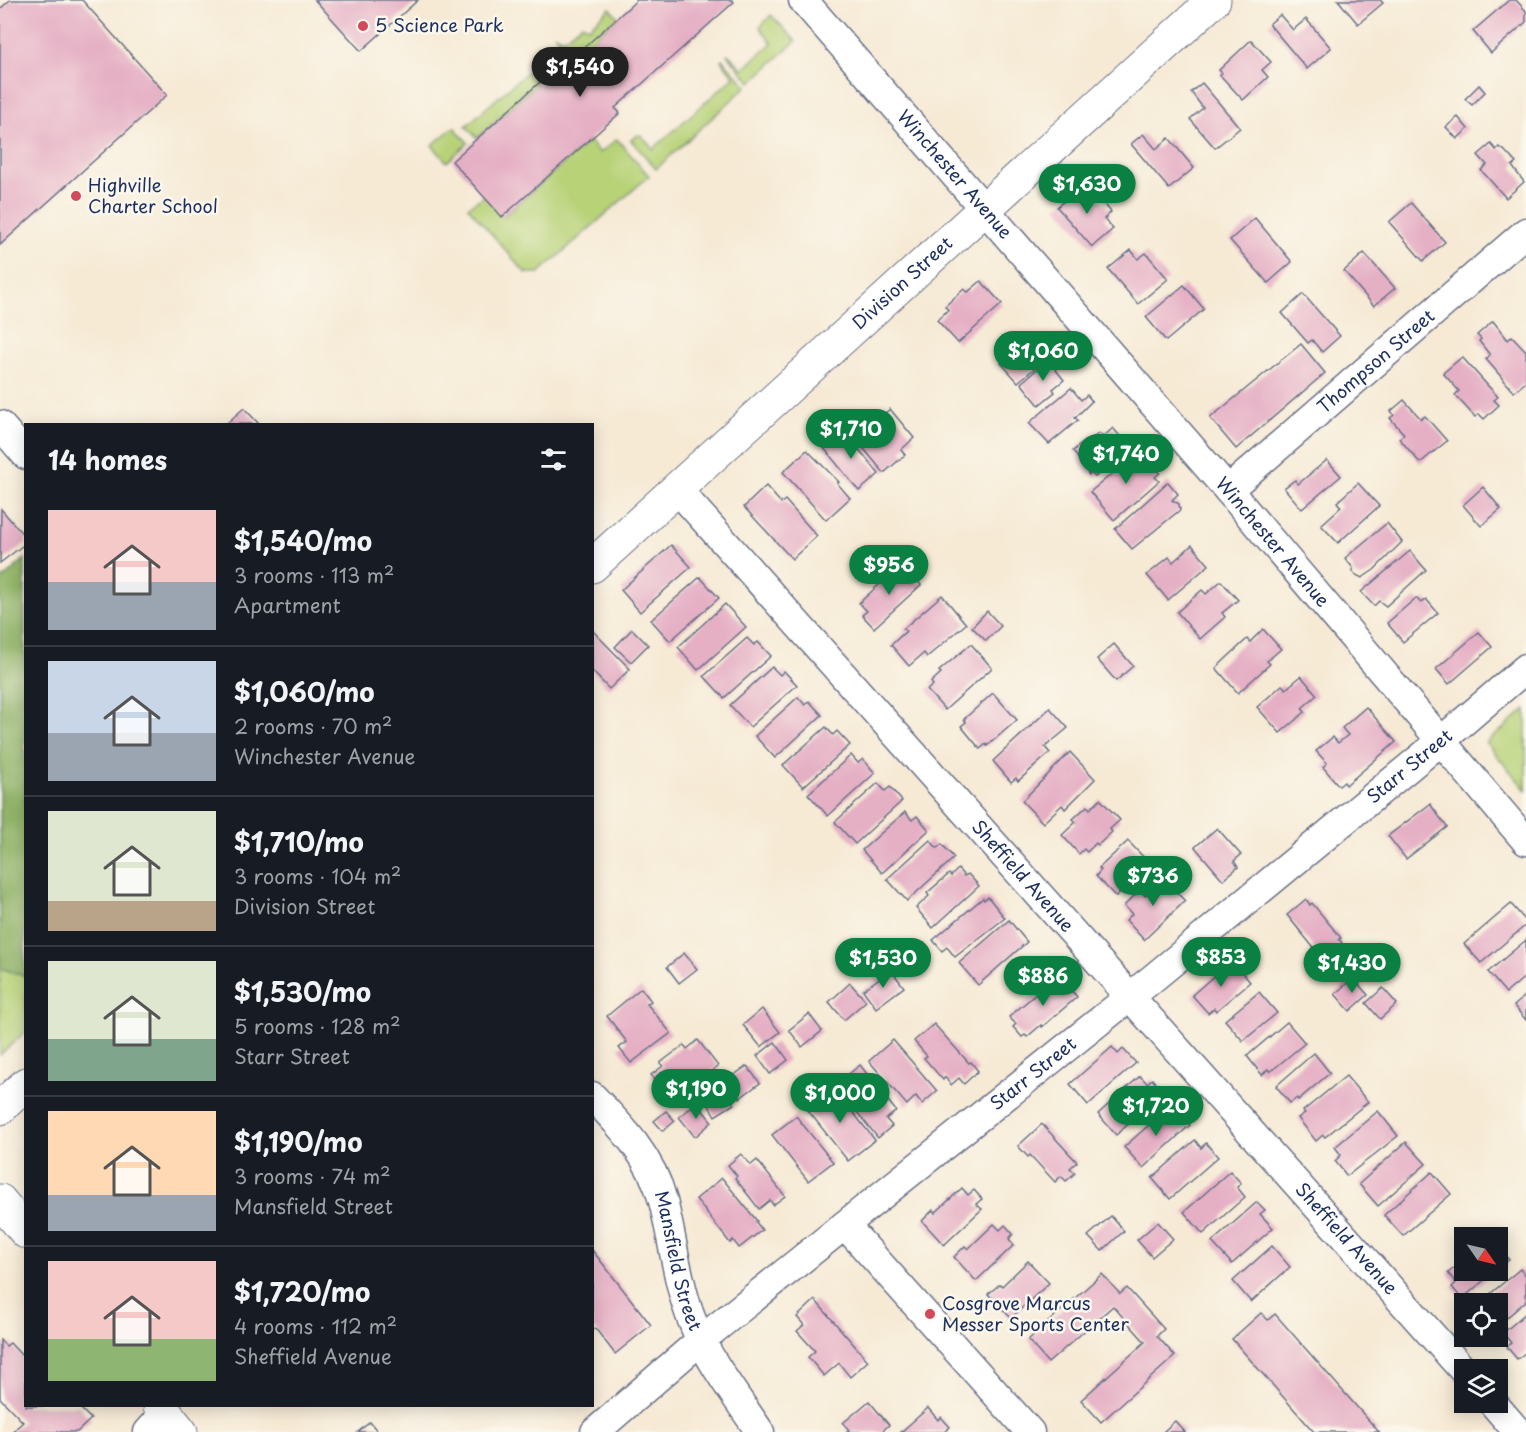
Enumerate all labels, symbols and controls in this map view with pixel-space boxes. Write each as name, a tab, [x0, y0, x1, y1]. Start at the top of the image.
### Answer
place label: 5 Science Park	[375, 11, 504, 38]
marker: 5 Science Park	[356, 19, 370, 33]
pin: $1,540	[531, 47, 629, 98]
text: $1,540	[546, 51, 614, 81]
street label: Winchester Avenue	[892, 103, 1019, 244]
pin: $1,630	[1038, 164, 1136, 215]
text: $1,630	[1053, 168, 1121, 198]
place label: Highville Charter School	[88, 171, 218, 219]
marker: Highville Charter School	[69, 189, 83, 203]
street label: Division Street	[845, 229, 958, 335]
street label: Thompson Street	[1311, 302, 1440, 419]
pin: $1,060	[994, 331, 1092, 382]
text: $1,060	[1008, 335, 1078, 365]
pin: $1,710	[802, 409, 900, 460]
text: $1,710	[820, 413, 882, 443]
pin: $1,740	[1077, 434, 1175, 485]
text: $1,740	[1092, 438, 1160, 468]
text: 14 homes	[48, 440, 167, 479]
icon: filters	[537, 443, 570, 476]
street label: Winchester Avenue	[1210, 470, 1337, 612]
text: $1,540/mo	[234, 521, 372, 560]
icon: home	[96, 534, 168, 606]
pin: $956	[853, 545, 925, 596]
text: $956	[863, 549, 915, 579]
text: 3 rooms · 113 m²	[234, 560, 394, 590]
text: Apartment	[234, 590, 341, 620]
text: $1,060/mo	[234, 672, 374, 711]
icon: home	[96, 685, 168, 757]
text: 2 rooms · 70 m²	[234, 711, 392, 741]
street label: Starr Street	[1360, 722, 1458, 809]
text: Winchester Avenue	[234, 741, 416, 771]
street label: Sheffield Avenue	[966, 813, 1081, 937]
text: $1,710/mo	[234, 822, 364, 861]
icon: home	[96, 835, 168, 907]
pin: $736	[1117, 856, 1189, 907]
text: $736	[1127, 860, 1179, 890]
text: 3 rooms · 104 m²	[234, 861, 401, 891]
text: Division Street	[234, 891, 375, 921]
pin: $853	[1185, 937, 1257, 988]
pin: $1,530	[834, 938, 932, 989]
text: $853	[1196, 941, 1246, 971]
text: $1,530	[849, 942, 917, 972]
pin: $1,430	[1303, 943, 1401, 994]
text: $1,430	[1318, 947, 1386, 977]
pin: $886	[1007, 956, 1079, 1007]
text: $886	[1018, 960, 1068, 990]
text: $1,530/mo	[234, 972, 371, 1011]
icon: home	[96, 985, 168, 1057]
text: 5 rooms · 128 m²	[234, 1011, 400, 1041]
street label: Starr Street	[983, 1030, 1081, 1116]
text: Starr Street	[234, 1041, 350, 1071]
pin: $1,190	[647, 1069, 745, 1120]
text: $1,190	[665, 1073, 727, 1103]
pin: $1,000	[791, 1073, 889, 1124]
text: $1,000	[804, 1077, 876, 1107]
pin: $1,720	[1107, 1086, 1205, 1137]
text: $1,720	[1122, 1090, 1190, 1120]
text: $1,190/mo	[234, 1122, 362, 1161]
icon: home	[96, 1135, 168, 1207]
text: 3 rooms · 74 m²	[234, 1161, 391, 1191]
street label: Sheffield Avenue	[1290, 1176, 1405, 1300]
street label: Mansfield Street	[649, 1188, 710, 1335]
text: Mansfield Street	[234, 1191, 393, 1221]
north arrow	[1454, 1227, 1508, 1281]
map controls	[1454, 1227, 1508, 1413]
text: $1,720/mo	[234, 1272, 370, 1311]
icon: home	[96, 1285, 168, 1357]
place label: Cosgrove Marcus Messer Sports Center	[942, 1289, 1129, 1337]
button: locate	[1454, 1293, 1508, 1347]
marker: Cosgrove Marcus Messer Sports Center	[923, 1307, 937, 1321]
text: 4 rooms · 112 m²	[234, 1311, 397, 1341]
text: Sheffield Avenue	[234, 1341, 392, 1371]
button: layers	[1454, 1359, 1508, 1413]

